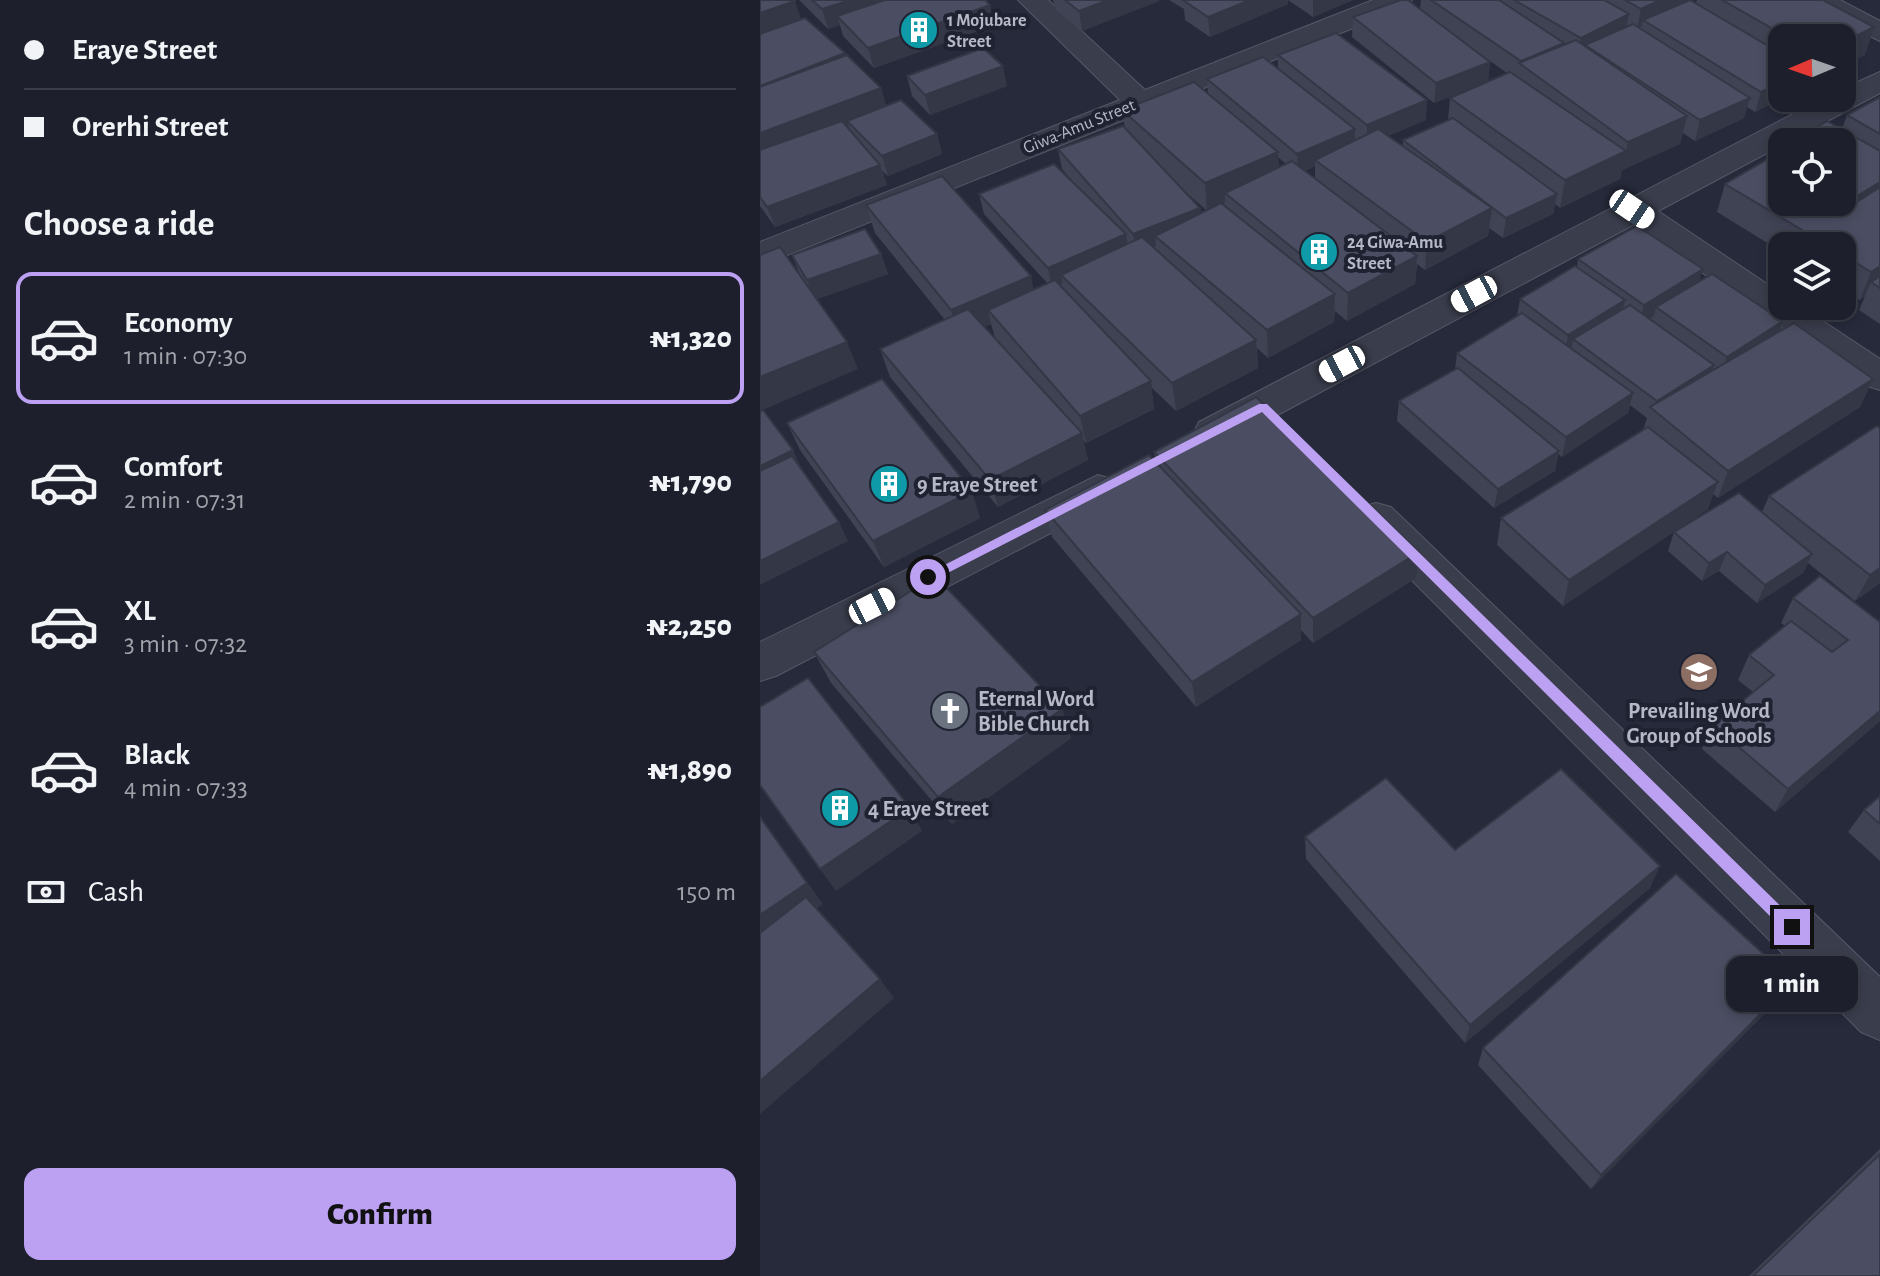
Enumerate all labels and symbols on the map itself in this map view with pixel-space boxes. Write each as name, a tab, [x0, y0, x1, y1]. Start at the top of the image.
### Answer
building icon: 1 Mojubare Street	[898, 9, 940, 51]
place label: 1 Mojubare Street	[947, 12, 1026, 51]
north arrow	[1768, 24, 1856, 112]
street label: Giwa-Amu Street	[1021, 96, 1138, 158]
car	[1605, 186, 1659, 232]
building icon: 24 Giwa-Amu Street	[1298, 231, 1340, 273]
place label: 24 Giwa-Amu Street	[1347, 234, 1444, 273]
car	[1447, 272, 1501, 316]
car	[1315, 342, 1369, 386]
building icon: 9 Eraye Street	[868, 463, 910, 505]
place label: 9 Eraye Street	[917, 474, 1038, 497]
route start	[910, 559, 946, 595]
car	[845, 584, 899, 628]
school or university icon: Prevailing Word Group of Schools	[1678, 651, 1720, 693]
place label: Eternal Word Bible Church	[978, 688, 1095, 735]
church icon: Eternal Word Bible Church	[929, 690, 971, 732]
place label: Prevailing Word Group of Schools	[1626, 700, 1772, 747]
building icon: 4 Eraye Street	[819, 787, 861, 829]
place label: 4 Eraye Street	[868, 798, 989, 821]
route end	[1774, 909, 1810, 945]
callout: 1 min	[1726, 955, 1858, 1011]

